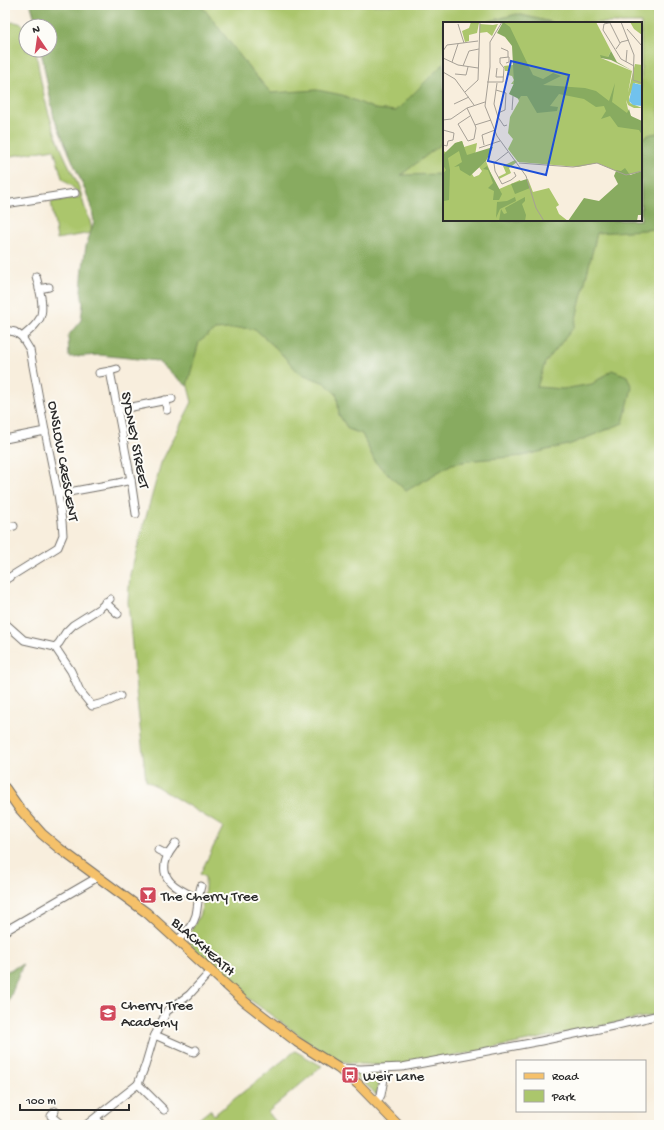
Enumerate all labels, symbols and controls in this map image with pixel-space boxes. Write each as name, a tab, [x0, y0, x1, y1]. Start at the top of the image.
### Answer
north arrow	[18, 18, 58, 58]
inset map	[443, 22, 642, 221]
text: N	[31, 24, 41, 37]
street label: SYDNEY STREET	[116, 390, 152, 492]
street label: ONSLOW CRESCENT	[43, 400, 82, 524]
bar icon: The Cherry Tree	[138, 885, 158, 905]
place label: The Cherry Tree	[160, 888, 258, 906]
street label: BLACKHEATH	[166, 914, 239, 981]
place label: Cherry Tree Academy	[121, 997, 193, 1032]
school or university icon: Cherry Tree Academy	[98, 1003, 118, 1023]
legend	[516, 1060, 646, 1112]
bus stop icon: Weir Lane	[340, 1065, 360, 1085]
place label: Weir Lane	[363, 1068, 425, 1086]
text: Road	[552, 1071, 579, 1085]
scale bar	[20, 1086, 129, 1112]
text: Park	[551, 1091, 577, 1105]
text: 100 m	[25, 1095, 56, 1109]

